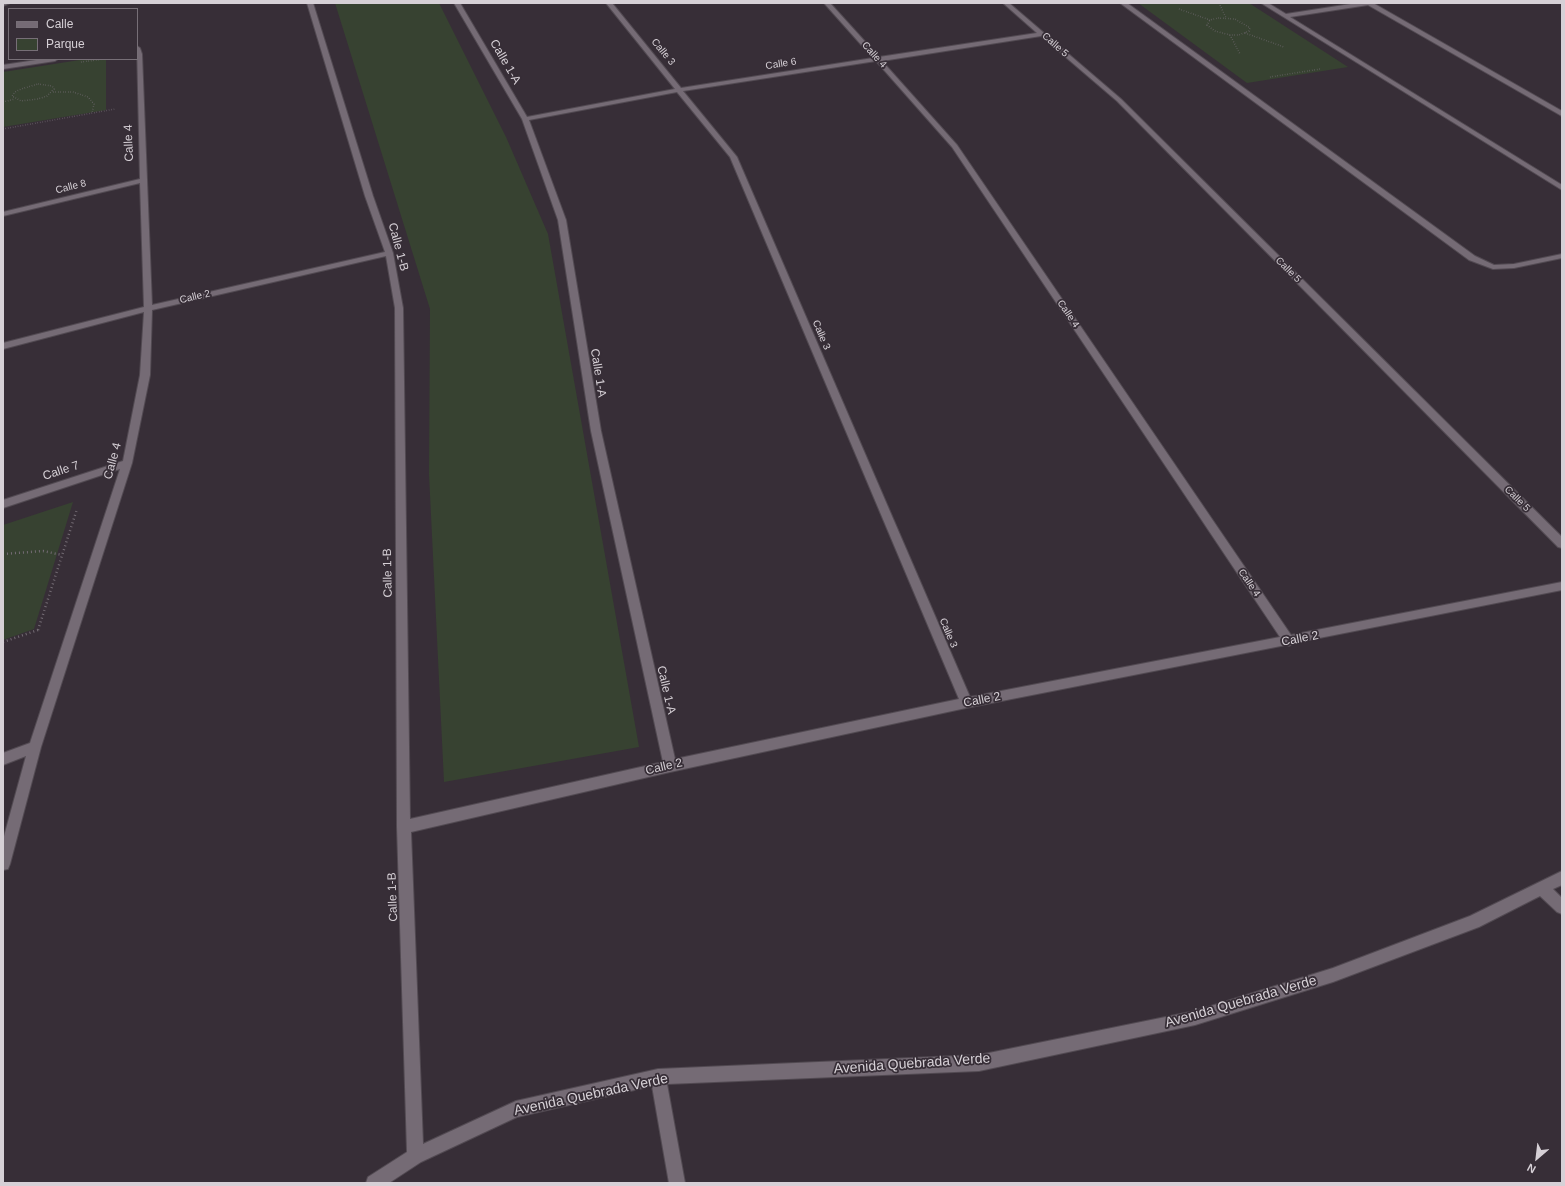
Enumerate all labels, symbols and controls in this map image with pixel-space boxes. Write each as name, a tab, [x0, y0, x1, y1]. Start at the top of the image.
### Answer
legend	[8, 8, 138, 60]
text: Calle	[46, 17, 73, 31]
street label: Calle 5	[1039, 30, 1071, 60]
street label: Calle 3	[649, 36, 677, 68]
text: Parque	[46, 37, 85, 51]
street label: Calle 1-A	[486, 37, 524, 87]
street label: Calle 4	[859, 39, 889, 71]
street label: Calle 6	[765, 56, 797, 72]
street label: Calle 4	[121, 124, 137, 162]
street label: Calle 8	[54, 177, 88, 197]
street label: Calle 1-B	[385, 221, 411, 273]
street label: Calle 5	[1273, 255, 1303, 285]
street label: Calle 2	[178, 288, 212, 306]
street label: Calle 4	[1054, 298, 1082, 330]
street label: Calle 3	[809, 318, 833, 352]
street label: Calle 1-A	[587, 348, 609, 398]
street label: Calle 4	[101, 441, 125, 481]
street label: Calle 7	[41, 458, 81, 484]
street label: Calle 5	[1502, 484, 1532, 514]
street label: Calle 1-B	[380, 548, 396, 598]
street label: Calle 4	[1235, 567, 1263, 599]
street label: Calle 3	[936, 616, 960, 650]
street label: Calle 2	[1280, 628, 1320, 650]
street label: Calle 1-A	[653, 664, 679, 716]
street label: Calle 2	[962, 689, 1002, 711]
street label: Calle 2	[644, 756, 684, 778]
street label: Calle 1-B	[385, 872, 401, 922]
street label: Avenida Quebrada Verde	[1163, 972, 1319, 1032]
street label: Avenida Quebrada Verde	[833, 1050, 991, 1078]
street label: Avenida Quebrada Verde	[512, 1070, 670, 1120]
north arrow	[1517, 1138, 1557, 1178]
text: N	[1525, 1161, 1538, 1176]

